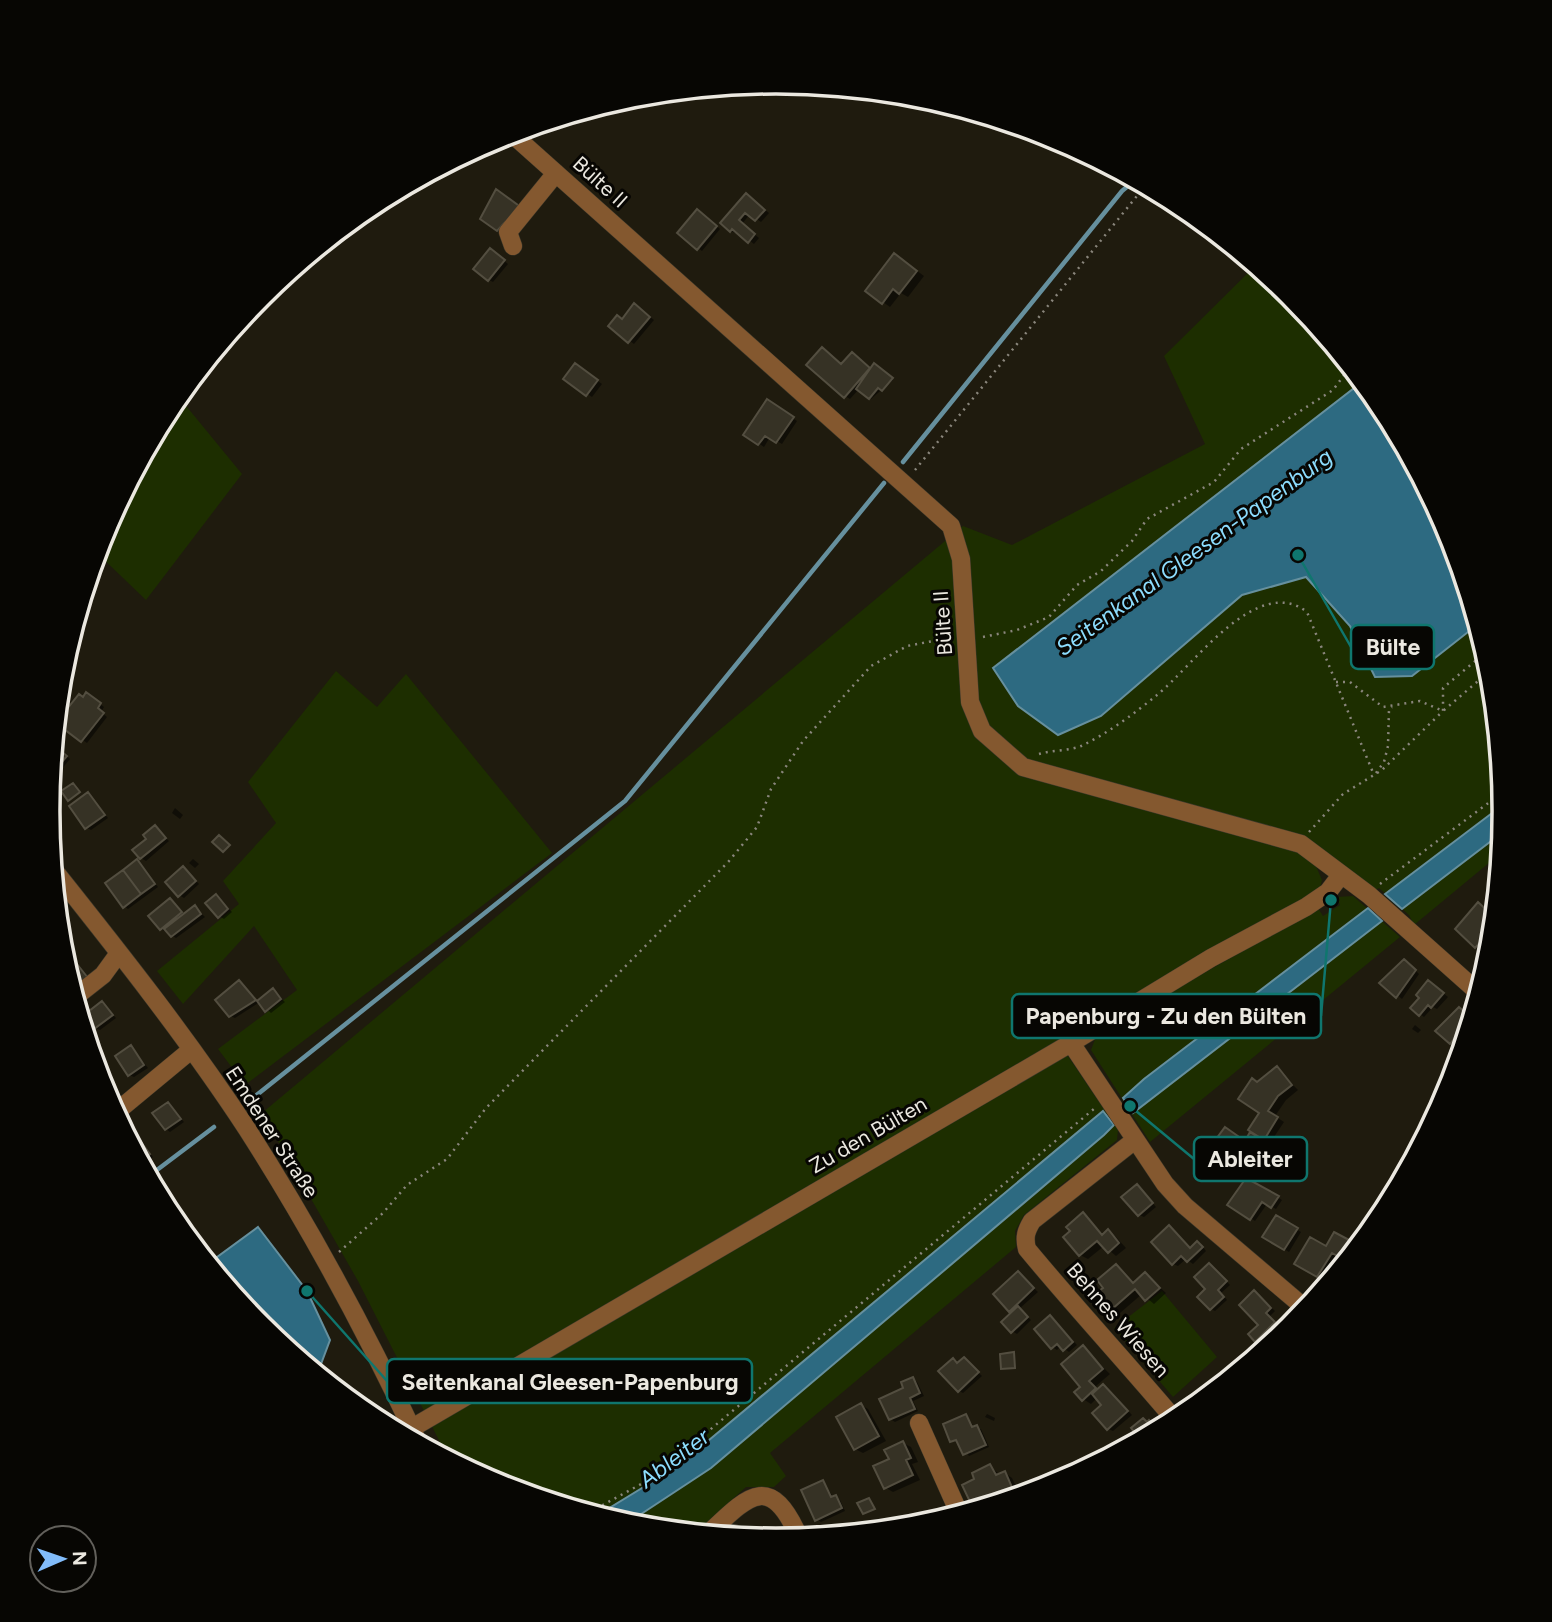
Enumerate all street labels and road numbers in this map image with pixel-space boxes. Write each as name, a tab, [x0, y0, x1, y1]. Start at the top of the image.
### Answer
street label: Bülte II	[568, 151, 633, 213]
street label: Bülte II	[928, 590, 957, 656]
street label: Emdener Straße	[221, 1061, 324, 1202]
street label: Zu den Bülten	[805, 1091, 931, 1178]
street label: Behnes Wiesen	[1062, 1257, 1175, 1382]

